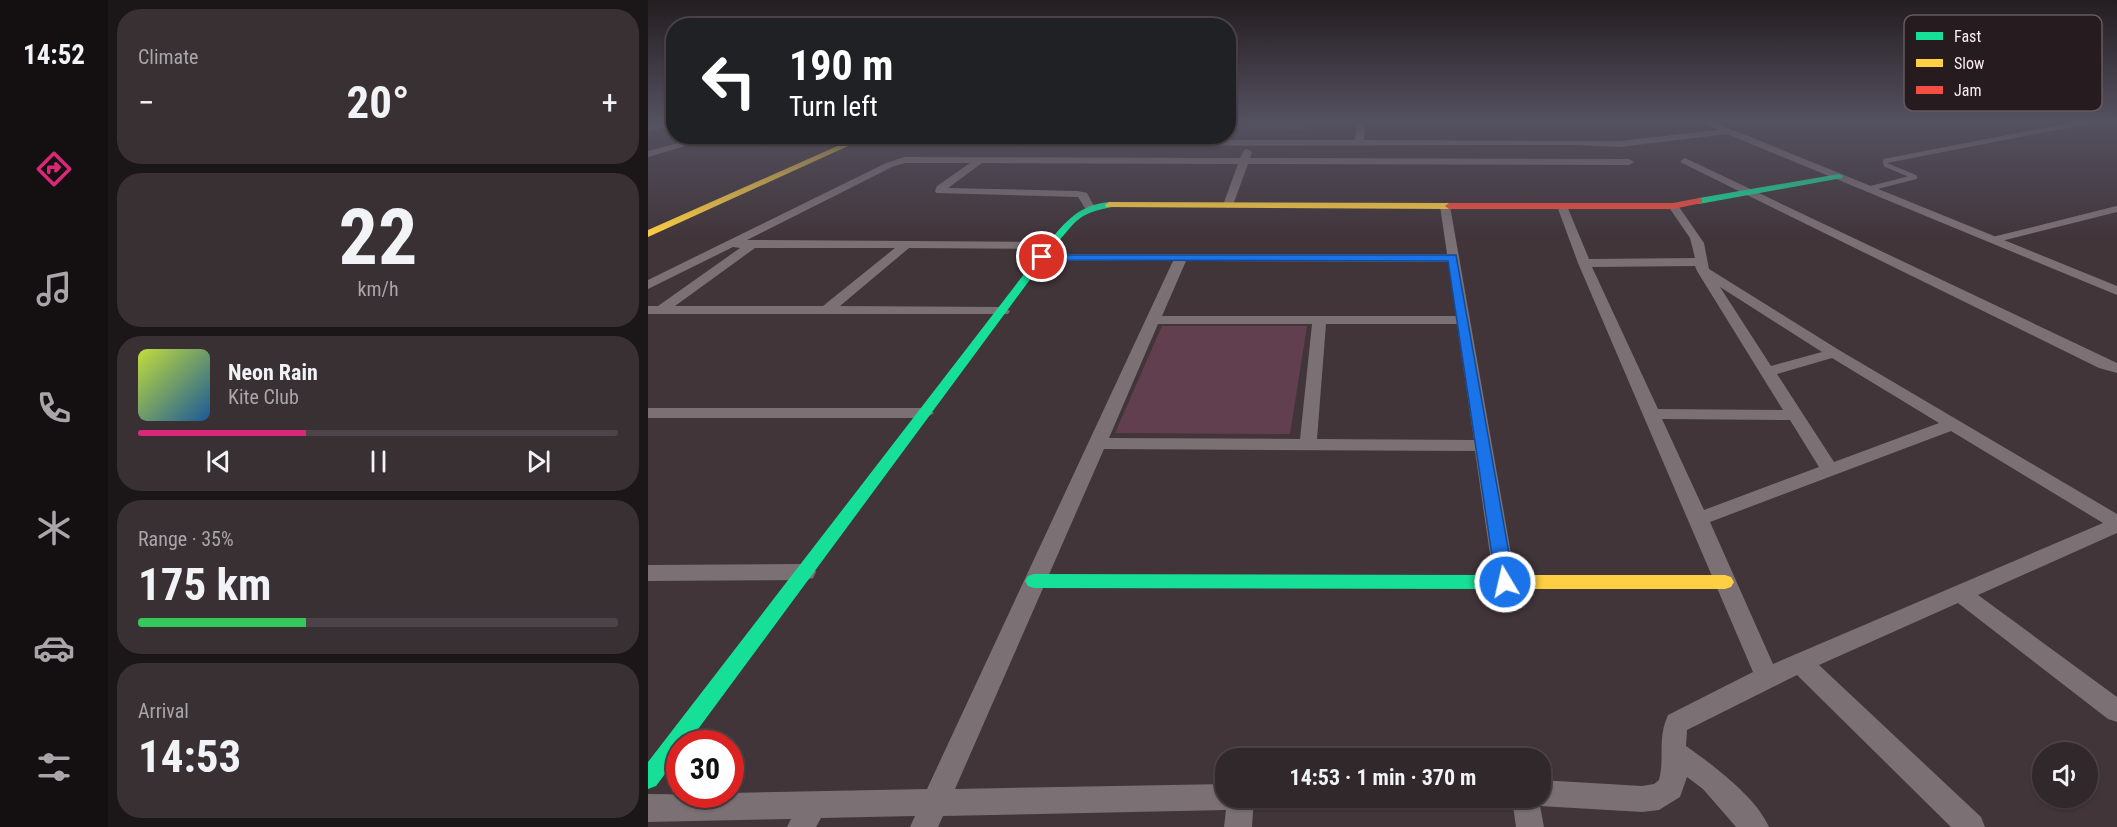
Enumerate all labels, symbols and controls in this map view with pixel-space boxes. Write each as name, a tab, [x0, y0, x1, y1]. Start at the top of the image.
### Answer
legend	[1904, 15, 2102, 111]
text: Fast	[1954, 27, 1981, 46]
text: 14:52	[23, 39, 85, 71]
text: 190 m	[789, 41, 894, 90]
icon: left	[690, 42, 768, 120]
text: Climate	[138, 45, 198, 69]
text: Slow	[1954, 54, 1984, 73]
text: 20°	[347, 76, 410, 129]
text: Jam	[1954, 81, 1981, 100]
text: −	[138, 83, 155, 122]
text: +	[602, 83, 618, 122]
text: Turn left	[789, 91, 878, 123]
icon: directions	[33, 148, 75, 190]
text: 22	[339, 192, 417, 283]
pin	[1016, 231, 1067, 282]
icon: arrive	[1025, 240, 1058, 273]
icon: music	[33, 268, 75, 310]
text: km/h	[357, 277, 399, 301]
text: Neon Rain	[228, 360, 318, 385]
text: Kite Club	[228, 385, 299, 409]
icon: phone	[33, 387, 75, 429]
icon: previous	[202, 445, 235, 478]
icon: pause	[362, 445, 395, 478]
icon: next	[522, 445, 555, 478]
icon: climate	[33, 507, 75, 549]
text: Range · 35%	[138, 527, 234, 551]
position arrow	[1473, 550, 1537, 614]
text: 175 km	[138, 558, 271, 611]
icon: car	[33, 627, 75, 669]
text: Arrival	[138, 699, 189, 723]
text: 14:53	[138, 730, 241, 783]
speed limit sign: 30	[666, 730, 744, 808]
map controls	[2032, 742, 2098, 808]
button: sound	[2032, 742, 2098, 808]
icon: filters	[33, 746, 75, 788]
text: 14:53 · 1 min · 370 m	[1290, 765, 1476, 790]

